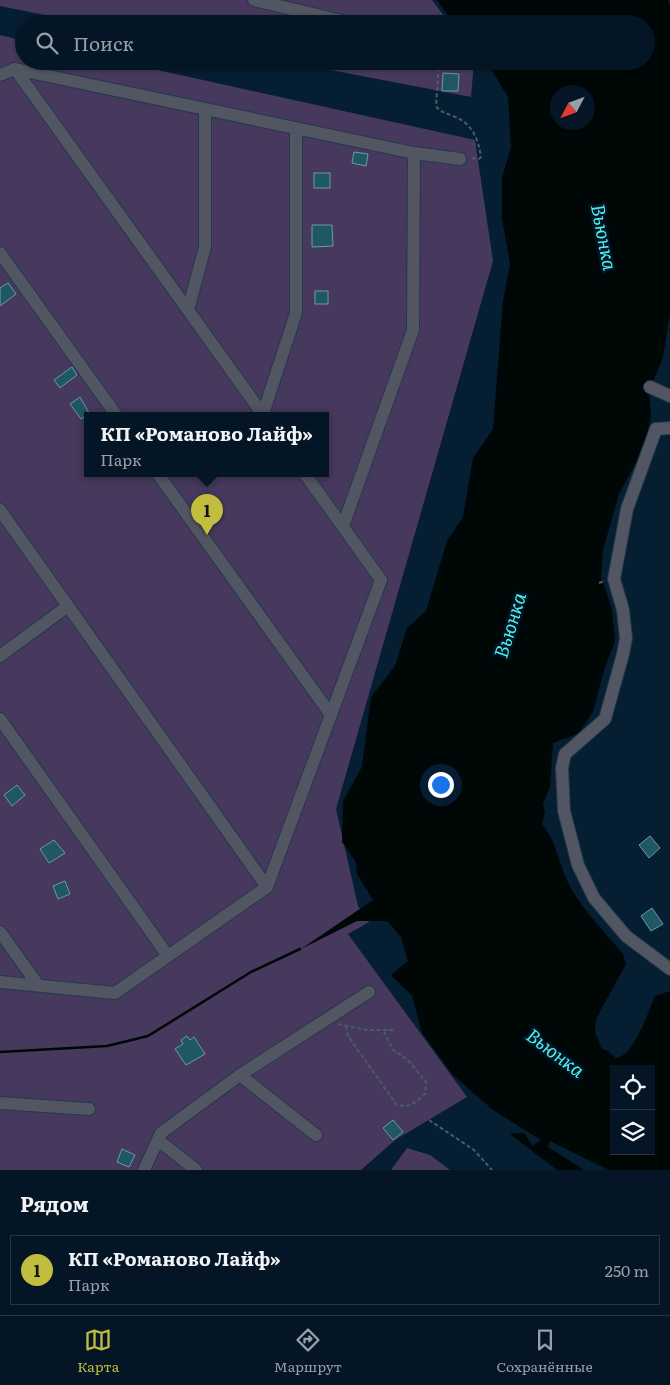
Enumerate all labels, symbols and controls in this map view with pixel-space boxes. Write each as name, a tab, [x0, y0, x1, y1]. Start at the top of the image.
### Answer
search box	[15, 15, 655, 70]
icon: search	[33, 29, 61, 57]
text: Поиск	[73, 29, 134, 57]
north arrow	[550, 85, 595, 130]
water label: Вьюнка	[585, 201, 625, 273]
popup	[84, 412, 329, 477]
text: КП «Романово Лайф»	[100, 419, 313, 447]
text: Парк	[100, 447, 142, 471]
pin: 1	[191, 494, 223, 535]
water label: Вьюнка	[486, 589, 532, 661]
your location	[428, 772, 454, 798]
water label: Вьюнка	[521, 1021, 591, 1083]
map controls	[610, 1065, 655, 1155]
button: locate	[610, 1065, 655, 1110]
button: layers	[610, 1110, 655, 1155]
text: Рядом	[20, 1187, 89, 1218]
text: КП «Романово Лайф»	[68, 1244, 281, 1272]
text: 1	[34, 1258, 40, 1282]
text: 250 m	[605, 1258, 649, 1282]
text: Парк	[68, 1272, 109, 1296]
tab: Карта	[77, 1326, 119, 1376]
tab: Маршрут	[274, 1326, 342, 1376]
tab: Сохранённые	[496, 1326, 593, 1376]

